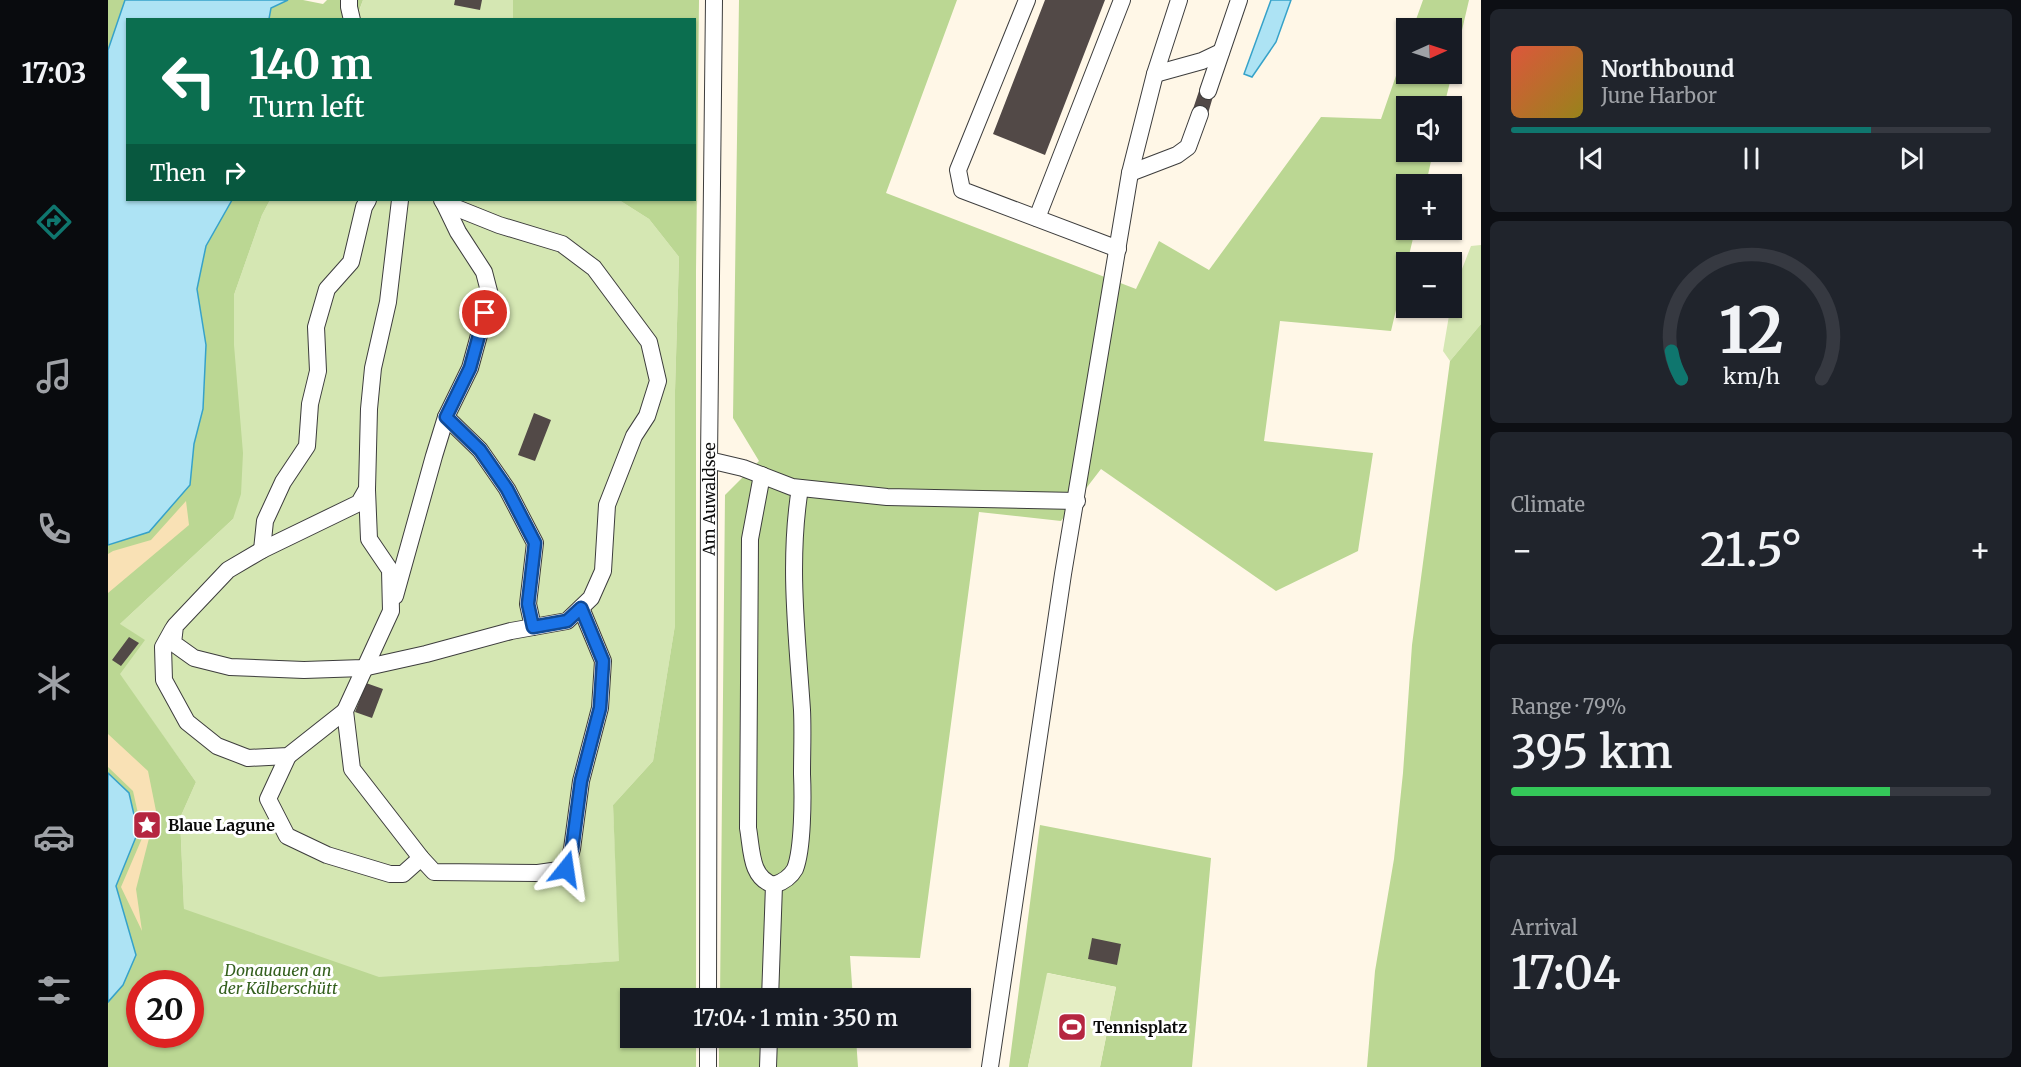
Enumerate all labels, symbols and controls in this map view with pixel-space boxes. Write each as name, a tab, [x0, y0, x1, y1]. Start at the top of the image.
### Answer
north arrow	[1396, 18, 1462, 84]
map controls	[1396, 18, 1462, 318]
text: 140 m	[249, 38, 372, 90]
icon: left	[150, 42, 228, 120]
text: Northbound	[1601, 55, 1734, 83]
text: 17:03	[22, 56, 86, 90]
text: June Harbor	[1601, 83, 1717, 108]
text: Turn left	[249, 90, 364, 124]
button: sound	[1396, 96, 1462, 162]
icon: previous	[1575, 142, 1608, 175]
icon: pause	[1735, 142, 1768, 175]
icon: next	[1895, 142, 1928, 175]
icon: right	[218, 156, 251, 189]
text: Then	[150, 159, 206, 187]
button: +	[1396, 174, 1462, 240]
icon: directions	[33, 201, 75, 243]
button: −	[1396, 252, 1462, 318]
pin	[459, 287, 510, 338]
text: 12	[1718, 292, 1784, 370]
icon: arrive	[468, 296, 501, 329]
icon: music	[33, 355, 75, 397]
text: km/h	[1723, 363, 1779, 390]
street label: Am Auwaldsee	[699, 442, 719, 557]
text: Climate	[1511, 492, 1585, 517]
icon: phone	[33, 508, 75, 550]
text: 21.5°	[1700, 522, 1802, 578]
text: −	[1511, 530, 1533, 571]
text: +	[1969, 530, 1991, 571]
icon: climate	[33, 662, 75, 704]
text: Range · 79%	[1511, 694, 1627, 719]
text: 395 km	[1511, 724, 1673, 780]
place icon: Blaue Lagune	[131, 809, 163, 841]
place label: Blaue Lagune	[168, 815, 275, 835]
icon: car	[33, 816, 75, 858]
position arrow	[534, 837, 598, 901]
text: Arrival	[1511, 915, 1578, 940]
text: 17:04	[1511, 945, 1621, 1001]
park label: Donauauen an der Kälberschütt	[219, 960, 338, 998]
icon: filters	[33, 969, 75, 1011]
speed limit sign: 20	[126, 970, 204, 1048]
text: 17:04 · 1 min · 350 m	[693, 1004, 898, 1032]
sports icon: Tennisplatz	[1056, 1011, 1088, 1043]
place label: Tennisplatz	[1093, 1017, 1187, 1037]

